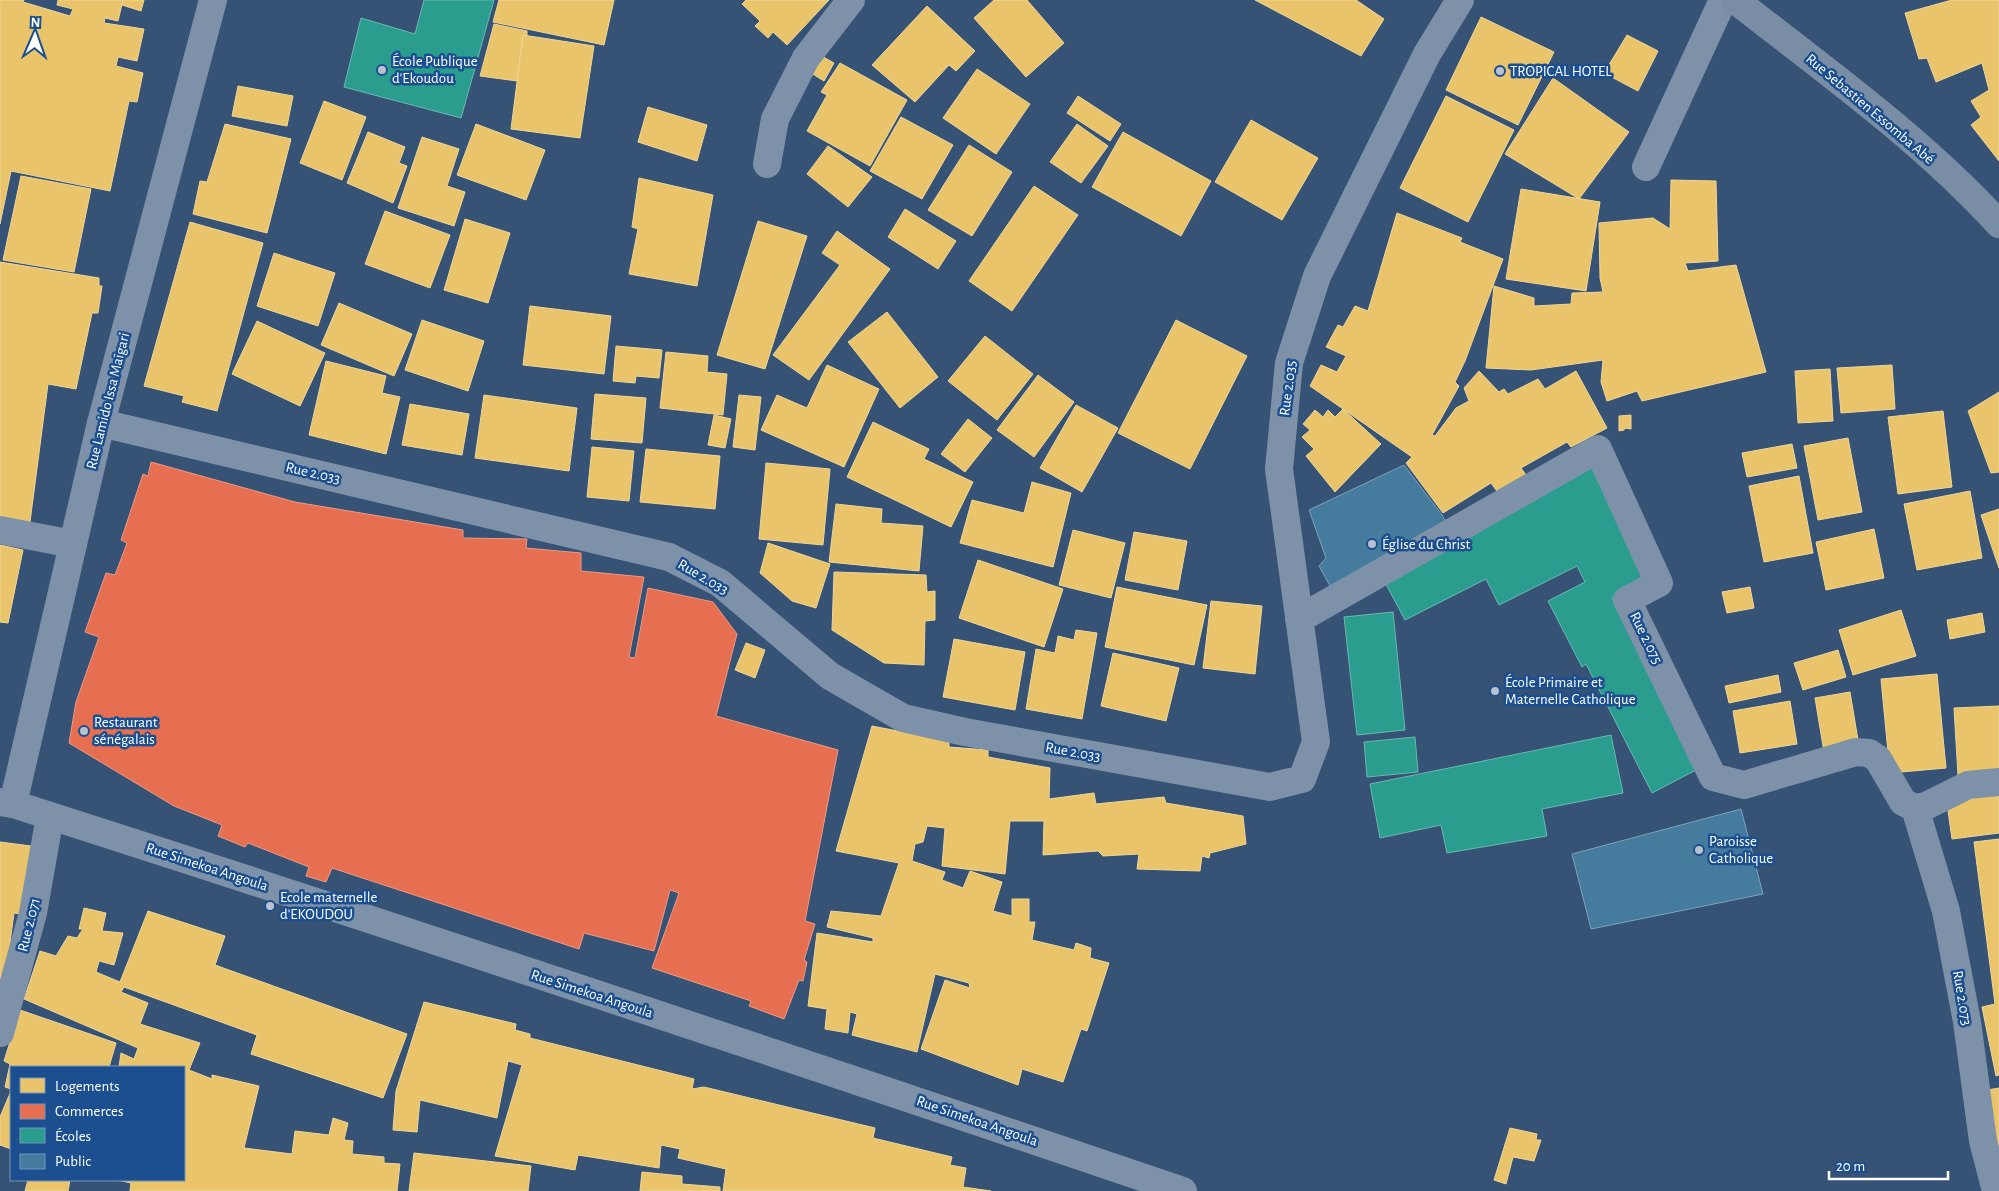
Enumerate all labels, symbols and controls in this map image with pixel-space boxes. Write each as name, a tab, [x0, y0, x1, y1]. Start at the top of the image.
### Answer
north arrow	[10, 10, 60, 60]
text: N	[30, 16, 41, 30]
street label: Rue Sebastien Essomba Abé	[1803, 51, 1937, 167]
place label: École Publique d'Ekoudou	[392, 52, 478, 86]
marker: École Publique d'Ekoudou	[376, 64, 388, 76]
place label: TROPICAL HOTEL	[1510, 64, 1612, 79]
marker: TROPICAL HOTEL	[1494, 65, 1506, 77]
street label: Rue Lamido Issa Maïgari	[84, 331, 132, 471]
street label: Rue 2.035	[1277, 359, 1299, 417]
street label: Rue 2.033	[284, 459, 342, 487]
place label: Église du Christ	[1382, 535, 1471, 552]
marker: Église du Christ	[1366, 538, 1378, 550]
street label: Rue 2.033	[675, 557, 731, 597]
street label: Rue 2.075	[1627, 610, 1665, 666]
place label: École Primaire et Maternelle Catholique	[1505, 673, 1636, 707]
marker: École Primaire et Maternelle Catholique	[1489, 685, 1501, 697]
place label: Restaurant sénégalais	[94, 715, 158, 747]
marker: Restaurant sénégalais	[78, 725, 90, 737]
street label: Rue 2.033	[1044, 740, 1102, 764]
place label: Paroisse Catholique	[1709, 834, 1773, 866]
street label: Rue Simekoa Angoula	[144, 840, 270, 894]
marker: Paroisse Catholique	[1693, 844, 1705, 856]
place label: Ecole maternelle d'EKOUDOU	[280, 890, 377, 922]
street label: Rue 2.071	[15, 897, 43, 953]
marker: Ecole maternelle d'EKOUDOU	[264, 900, 276, 912]
street label: Rue Simekoa Angoula	[529, 967, 655, 1021]
street label: Rue 2.073	[1950, 969, 1974, 1027]
legend	[10, 1066, 185, 1181]
text: Logements	[55, 1079, 120, 1094]
street label: Rue Simekoa Angoula	[914, 1093, 1040, 1149]
text: Commerces	[55, 1104, 124, 1119]
text: Écoles	[55, 1127, 91, 1144]
scale bar	[1829, 1148, 1948, 1180]
text: Public	[55, 1154, 91, 1169]
text: 20 m	[1836, 1159, 1865, 1174]

